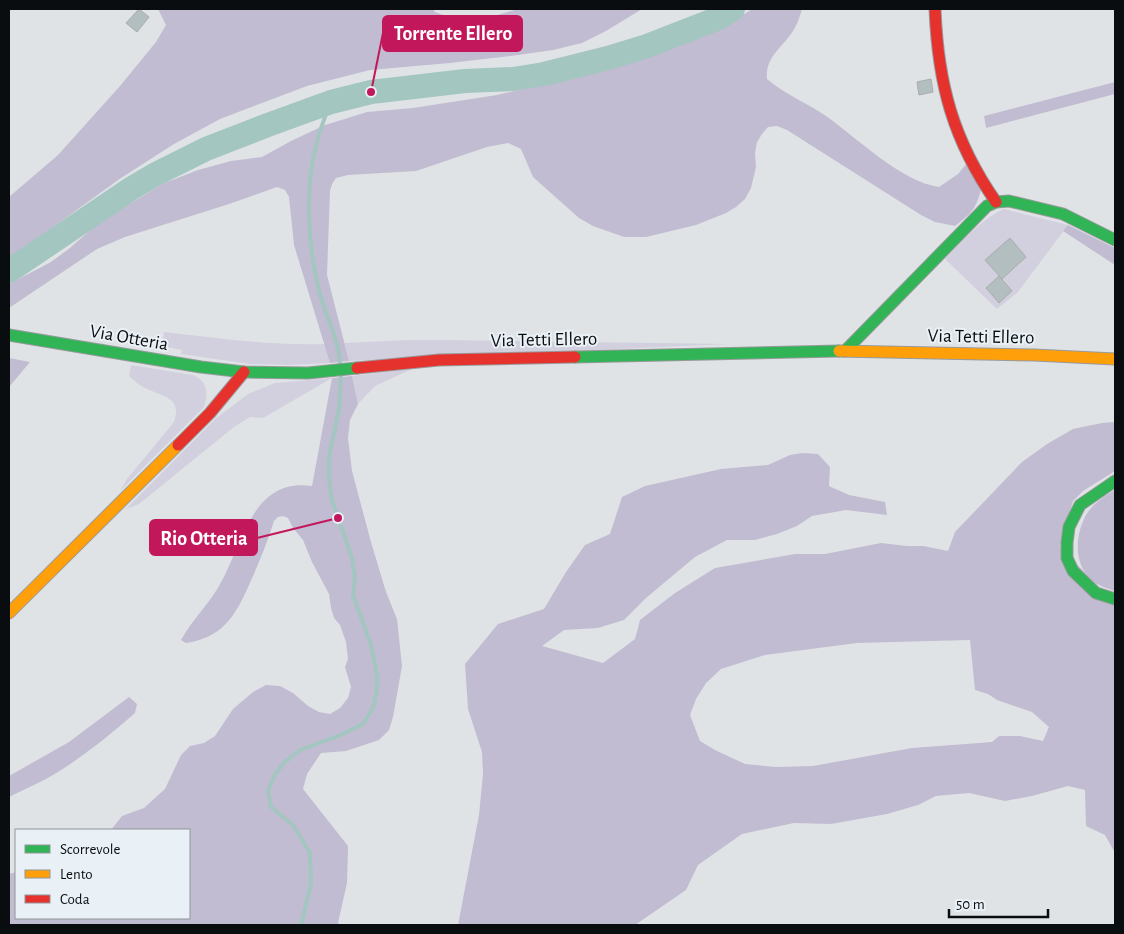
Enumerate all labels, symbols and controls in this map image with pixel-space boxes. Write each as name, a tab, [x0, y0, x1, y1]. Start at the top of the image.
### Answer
callout: Torrente Ellero	[383, 16, 522, 51]
text: Torrente Ellero	[394, 24, 512, 44]
street label: Via Otteria	[88, 322, 170, 354]
street label: Via Tetti Ellero	[928, 327, 1034, 347]
street label: Via Tetti Ellero	[491, 330, 597, 350]
callout: Rio Otteria	[150, 520, 257, 555]
text: Rio Otteria	[160, 529, 248, 549]
legend	[15, 829, 190, 919]
text: Scorrevole	[60, 842, 121, 857]
text: Lento	[60, 867, 93, 882]
scale bar	[949, 886, 1048, 918]
text: Coda	[60, 892, 90, 907]
text: 50 m	[956, 897, 985, 912]

